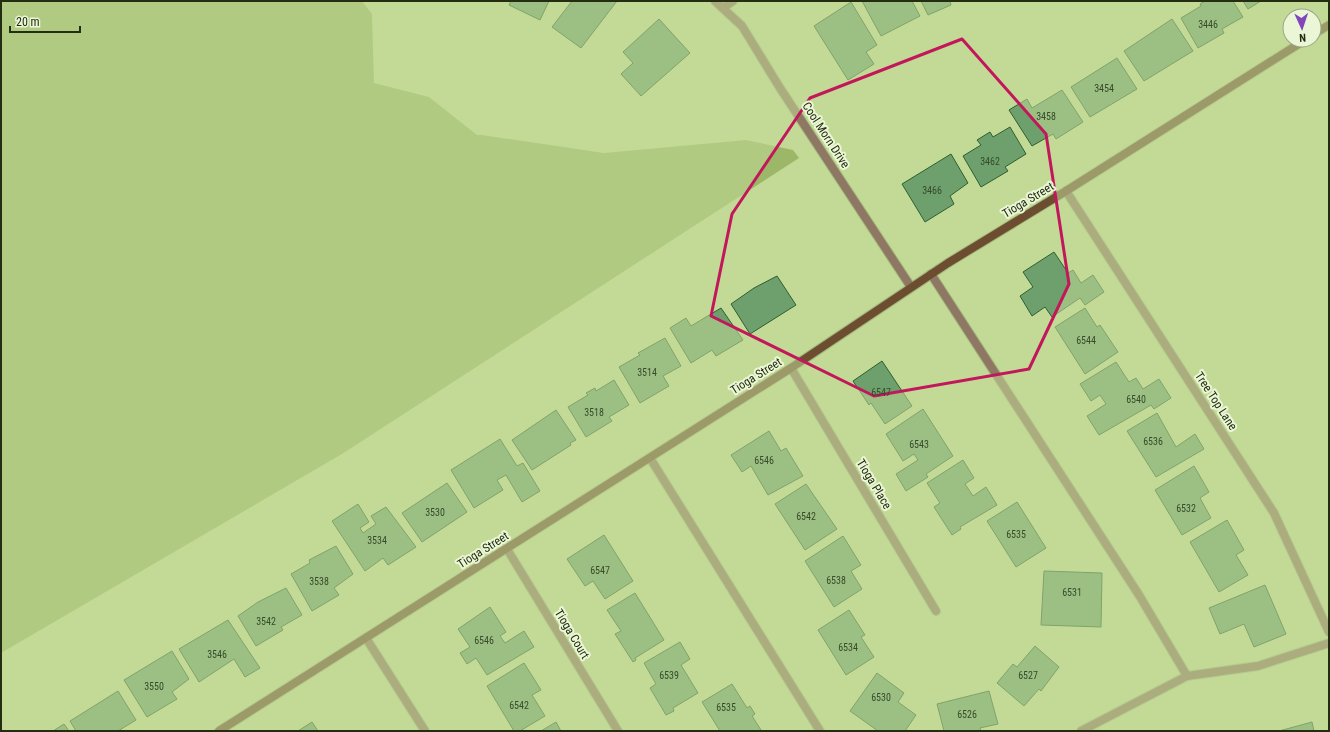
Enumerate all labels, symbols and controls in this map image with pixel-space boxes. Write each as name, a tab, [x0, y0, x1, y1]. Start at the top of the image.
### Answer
scale bar	[10, 8, 80, 34]
north arrow	[1282, 8, 1322, 48]
text: 20 m	[16, 15, 40, 29]
house number: 3446	[1198, 19, 1218, 30]
text: N	[1299, 31, 1306, 44]
house number: 3454	[1094, 83, 1114, 94]
street label: Cool Morn Drive	[800, 99, 853, 171]
house number: 3458	[1036, 111, 1056, 122]
house number: 3462	[980, 156, 1000, 167]
street label: Tioga Street	[1000, 179, 1057, 221]
house number: 3466	[922, 185, 942, 196]
house number: 6544	[1076, 335, 1096, 346]
street label: Tioga Street	[728, 355, 784, 397]
house number: 3514	[637, 367, 657, 378]
street label: Tree Top Lane	[1192, 369, 1240, 433]
house number: 6547	[871, 387, 891, 398]
house number: 6540	[1126, 394, 1146, 405]
house number: 3518	[584, 407, 604, 418]
house number: 6536	[1143, 436, 1163, 447]
house number: 6543	[909, 439, 929, 450]
house number: 6546	[754, 455, 774, 466]
street label: Tioga Place	[854, 456, 895, 512]
house number: 6532	[1176, 503, 1196, 514]
house number: 3530	[425, 507, 445, 518]
house number: 6542	[796, 511, 816, 522]
street label: Tioga Street	[455, 529, 511, 571]
house number: 6535	[1006, 529, 1026, 540]
house number: 3534	[367, 535, 387, 546]
house number: 6547	[590, 565, 610, 576]
house number: 6538	[826, 575, 846, 586]
house number: 3538	[309, 576, 329, 587]
house number: 6531	[1062, 587, 1082, 598]
street label: Tioga Court	[552, 607, 593, 662]
house number: 3542	[256, 616, 276, 627]
house number: 6546	[474, 635, 494, 646]
house number: 6534	[838, 642, 858, 653]
house number: 3546	[207, 649, 227, 660]
house number: 6539	[659, 670, 679, 681]
house number: 6527	[1018, 670, 1038, 681]
house number: 3550	[144, 681, 164, 692]
house number: 6530	[871, 692, 891, 703]
house number: 6542	[509, 700, 529, 711]
house number: 6535	[716, 702, 736, 713]
house number: 6526	[957, 709, 977, 720]

